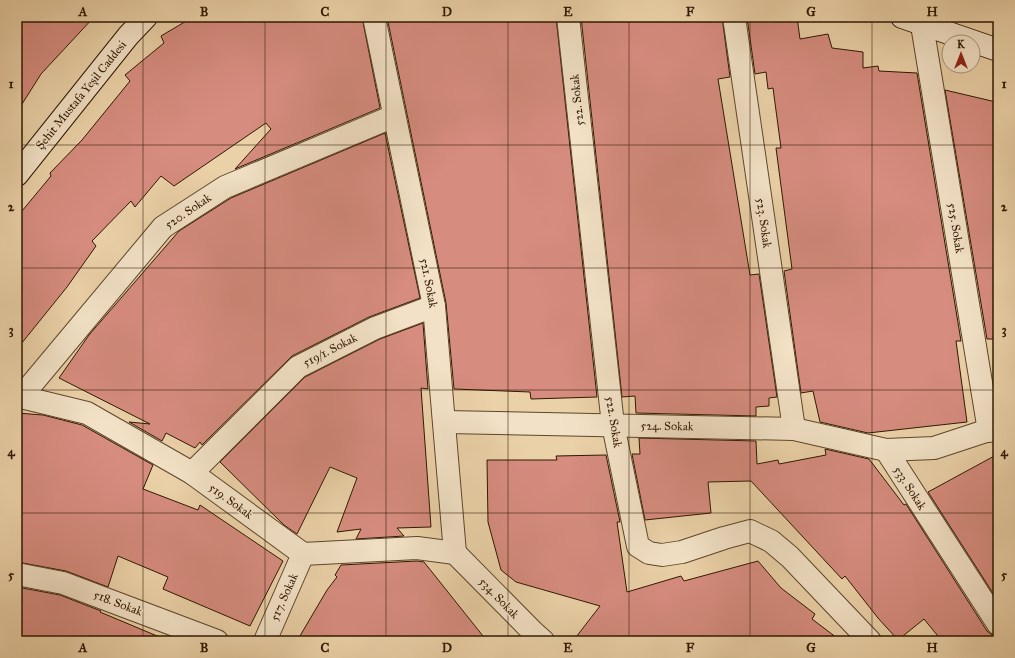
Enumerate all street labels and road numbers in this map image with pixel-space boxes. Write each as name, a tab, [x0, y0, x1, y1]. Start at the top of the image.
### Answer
street label: Şehit Mustafa Yeşil Caddesi	[33, 37, 130, 152]
street label: 522. Sokak	[567, 73, 587, 127]
street label: 520. Sokak	[162, 190, 214, 232]
street label: 523. Sokak	[754, 197, 775, 249]
street label: 525. Sokak	[945, 202, 967, 255]
street label: 521. Sokak	[417, 257, 441, 310]
street label: 519/1. Sokak	[301, 330, 360, 370]
street label: 522. Sokak	[603, 395, 625, 449]
street label: 524. Sokak	[641, 419, 694, 433]
street label: 533. Sokak	[891, 463, 930, 513]
street label: 519. Sokak	[206, 480, 256, 522]
street label: 517. Sokak	[267, 571, 301, 623]
street label: 534. Sokak	[476, 575, 522, 622]
street label: 518. Sokak	[92, 587, 145, 619]

